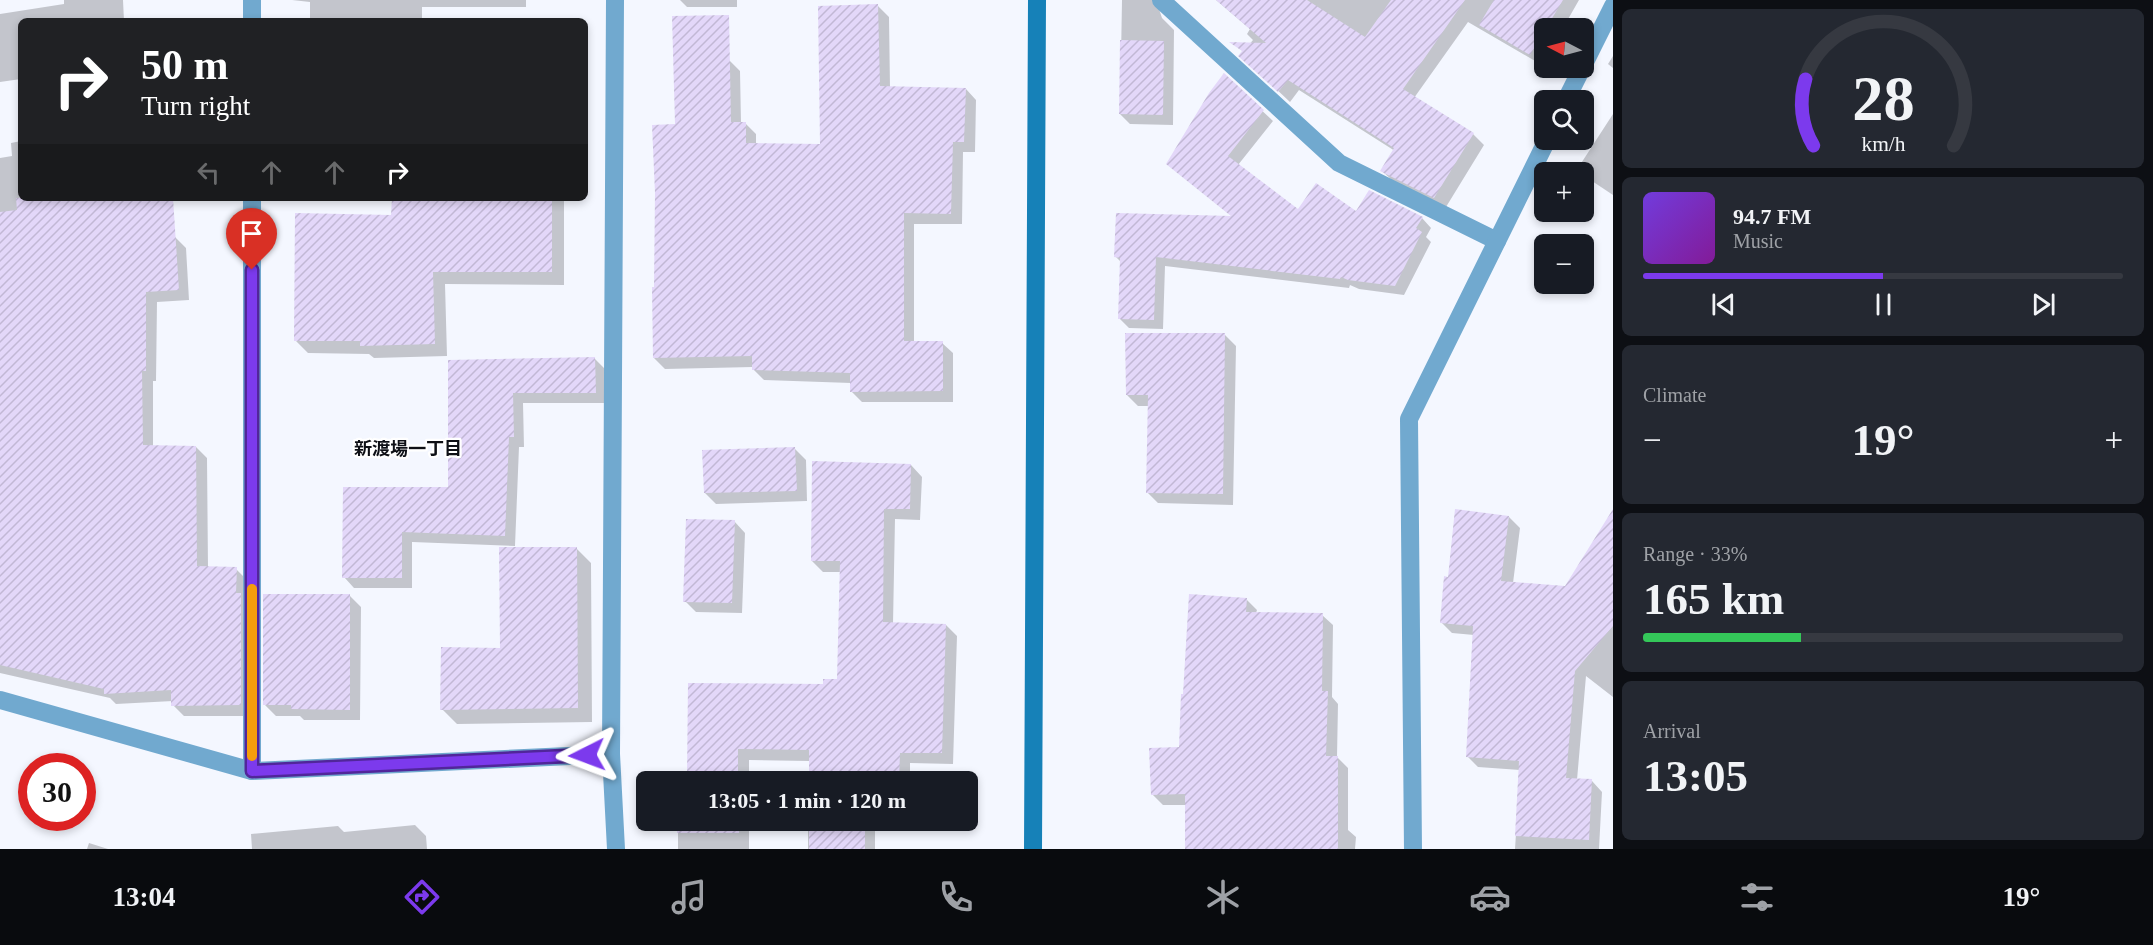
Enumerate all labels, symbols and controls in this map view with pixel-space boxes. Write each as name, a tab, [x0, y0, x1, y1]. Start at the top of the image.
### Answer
north arrow	[1534, 18, 1594, 78]
map controls	[1534, 18, 1594, 294]
icon: right	[42, 42, 120, 120]
text: 50 m	[141, 42, 229, 88]
text: 28	[1852, 64, 1914, 133]
button: search	[1534, 90, 1594, 150]
text: Turn right	[141, 91, 250, 121]
text: km/h	[1861, 132, 1905, 156]
icon: left	[192, 156, 225, 189]
icon: ahead	[255, 156, 288, 189]
icon: ahead	[318, 156, 351, 189]
icon: right	[381, 156, 414, 189]
button: +	[1534, 162, 1594, 222]
text: 94.7 FM	[1733, 204, 1811, 229]
pin	[226, 208, 277, 270]
icon: arrive	[235, 217, 268, 250]
text: Music	[1733, 230, 1783, 252]
button: −	[1534, 234, 1594, 294]
icon: previous	[1707, 288, 1740, 321]
icon: pause	[1867, 288, 1900, 321]
icon: next	[2027, 288, 2060, 321]
text: Climate	[1643, 384, 1706, 406]
text: 19°	[1852, 415, 1915, 465]
text: −	[1643, 422, 1662, 458]
text: +	[2104, 422, 2123, 458]
district label: 新渡場一丁目	[354, 439, 462, 459]
text: Range · 33%	[1643, 543, 1747, 565]
text: 165 km	[1643, 574, 1784, 624]
text: Arrival	[1643, 720, 1701, 742]
position arrow	[555, 723, 619, 787]
text: 13:05	[1643, 751, 1748, 801]
speed limit sign: 30	[18, 753, 96, 831]
text: 13:05 · 1 min · 120 m	[708, 788, 906, 813]
icon: directions	[401, 876, 443, 918]
icon: music	[668, 876, 710, 918]
icon: phone	[935, 876, 977, 918]
icon: climate	[1202, 876, 1244, 918]
icon: car	[1469, 876, 1511, 918]
icon: filters	[1736, 876, 1778, 918]
text: 13:04	[113, 882, 176, 912]
text: 19°	[2003, 882, 2040, 912]

